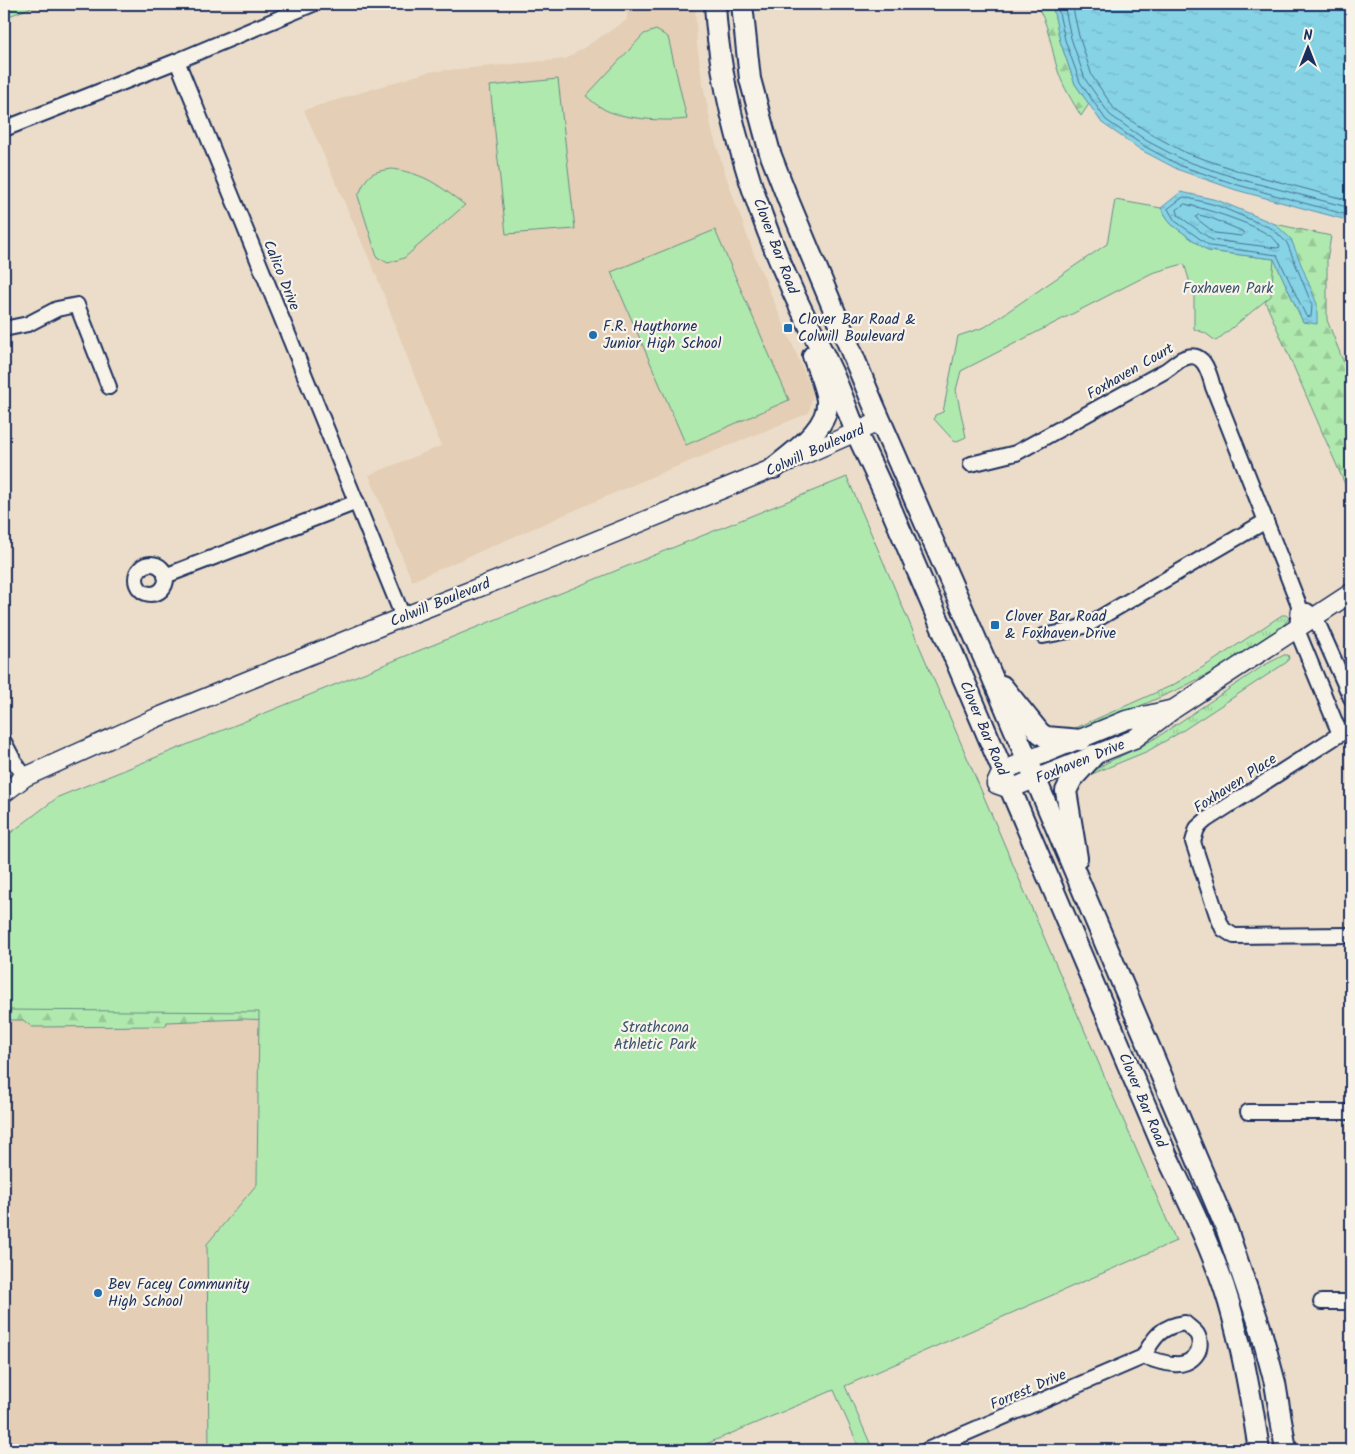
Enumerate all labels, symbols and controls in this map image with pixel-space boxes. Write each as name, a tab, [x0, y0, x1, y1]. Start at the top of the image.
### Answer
north arrow	[1282, 22, 1332, 72]
text: N	[1304, 25, 1313, 47]
street label: Clover Bar Road	[746, 195, 805, 298]
street label: Calico Drive	[256, 237, 306, 314]
park label: Foxhaven Park	[1183, 277, 1274, 301]
place label: Clover Bar Road & Colwill Boulevard	[798, 308, 916, 349]
place label: F.R. Haythorne Junior High School	[603, 315, 722, 356]
marker: Clover Bar Road & Colwill Boulevard	[782, 322, 794, 334]
marker: F.R. Haythorne Junior High School	[587, 329, 599, 341]
street label: Foxhaven Court	[1083, 337, 1179, 407]
street label: Colwill Boulevard	[762, 418, 869, 483]
street label: Colwill Boulevard	[387, 572, 495, 634]
place label: Clover Bar Road & Foxhaven Drive	[1005, 605, 1116, 646]
marker: Clover Bar Road & Foxhaven Drive	[989, 619, 1001, 631]
street label: Clover Bar Road	[952, 677, 1014, 780]
street label: Foxhaven Drive	[1032, 733, 1129, 791]
street label: Foxhaven Place	[1189, 748, 1282, 820]
park label: Strathcona Athletic Park	[614, 1016, 697, 1057]
street label: Clover Bar Road	[1111, 1049, 1173, 1152]
place label: Bev Facey Community High School	[108, 1273, 250, 1314]
marker: Bev Facey Community High School	[92, 1287, 104, 1299]
street label: Forrest Drive	[987, 1363, 1071, 1417]

